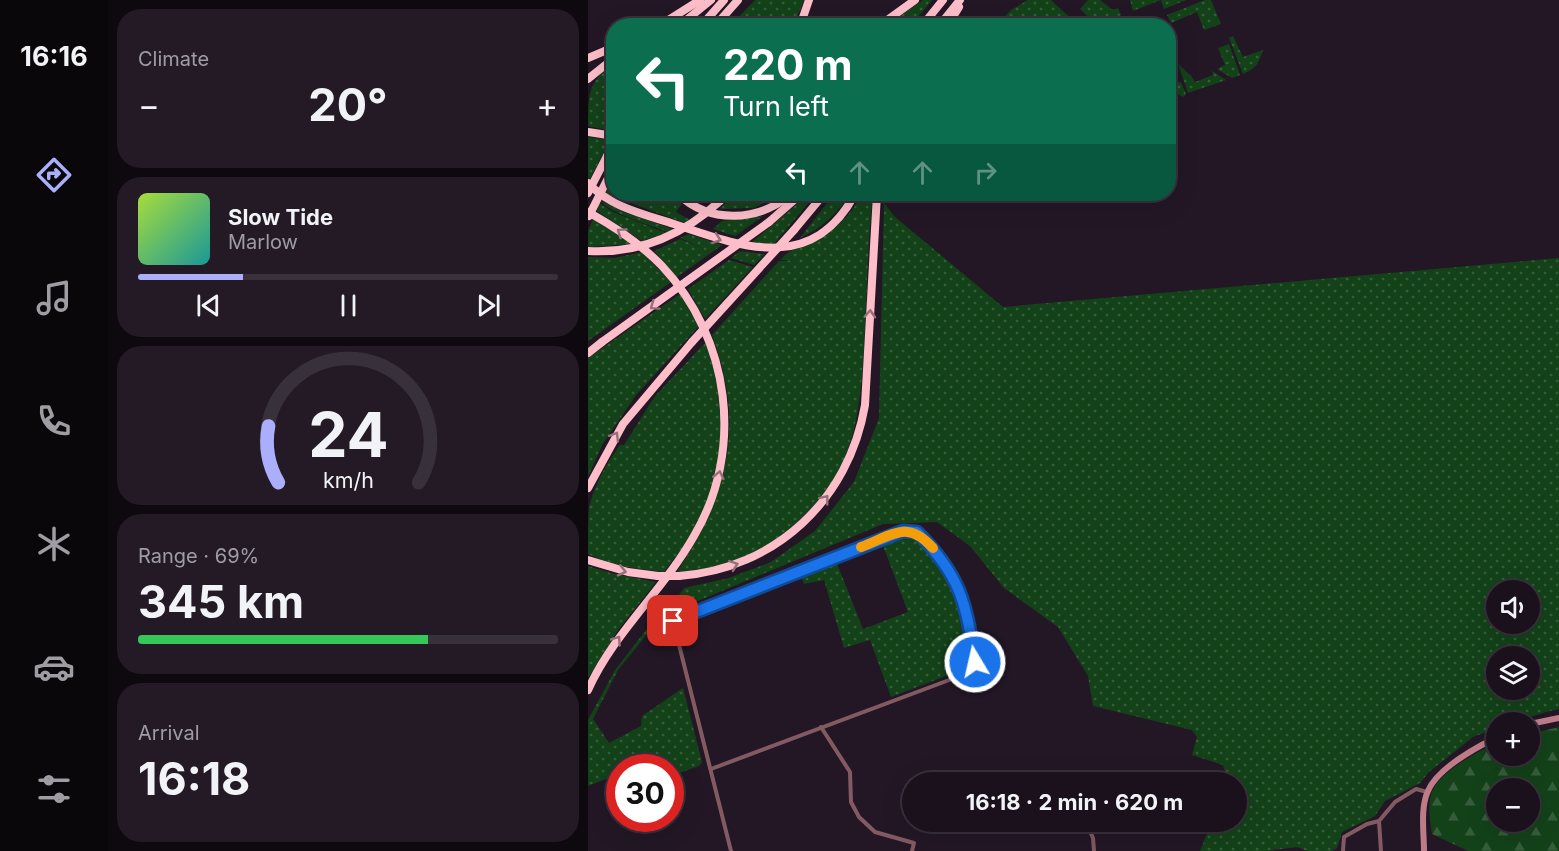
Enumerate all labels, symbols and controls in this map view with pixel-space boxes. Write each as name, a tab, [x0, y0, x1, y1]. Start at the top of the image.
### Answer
text: 220 m	[723, 39, 853, 90]
text: 16:16	[20, 40, 88, 73]
icon: left	[624, 42, 702, 120]
text: Climate	[138, 47, 209, 71]
text: 20°	[308, 77, 388, 132]
text: −	[138, 85, 160, 125]
text: +	[536, 85, 558, 125]
text: Turn left	[723, 90, 829, 123]
icon: directions	[33, 154, 75, 196]
icon: left	[780, 156, 813, 189]
icon: ahead	[843, 156, 876, 189]
icon: ahead	[906, 156, 939, 189]
icon: right	[969, 156, 1002, 189]
text: Slow Tide	[228, 204, 333, 230]
one-way arrow	[617, 228, 628, 239]
text: Marlow	[228, 230, 298, 254]
one-way arrow	[711, 231, 722, 244]
icon: music	[33, 277, 75, 319]
icon: previous	[192, 289, 225, 322]
icon: pause	[332, 289, 365, 322]
icon: next	[472, 289, 505, 322]
one-way arrow	[649, 299, 660, 310]
one-way arrow	[864, 309, 877, 318]
text: 24	[308, 397, 388, 472]
icon: phone	[33, 400, 75, 442]
one-way arrow	[608, 432, 620, 442]
text: km/h	[323, 467, 373, 493]
one-way arrow	[711, 470, 724, 480]
one-way arrow	[818, 495, 829, 506]
icon: climate	[33, 523, 75, 565]
text: Range · 69%	[138, 544, 259, 568]
one-way arrow	[728, 560, 738, 573]
one-way arrow	[617, 563, 627, 576]
text: 345 km	[138, 574, 304, 629]
map controls	[1486, 580, 1540, 832]
button: sound	[1486, 580, 1540, 634]
pin	[647, 595, 698, 646]
icon: arrive	[656, 604, 689, 637]
position arrow	[943, 630, 1007, 694]
one-way arrow	[610, 635, 621, 646]
icon: car	[33, 646, 75, 688]
button: layers	[1486, 646, 1540, 700]
button: +	[1486, 712, 1540, 766]
text: Arrival	[138, 721, 200, 745]
text: 16:18	[138, 751, 250, 806]
speed limit sign: 30	[606, 754, 684, 832]
icon: filters	[33, 768, 75, 810]
button: −	[1486, 778, 1540, 832]
text: 16:18 · 2 min · 620 m	[966, 789, 1183, 815]

